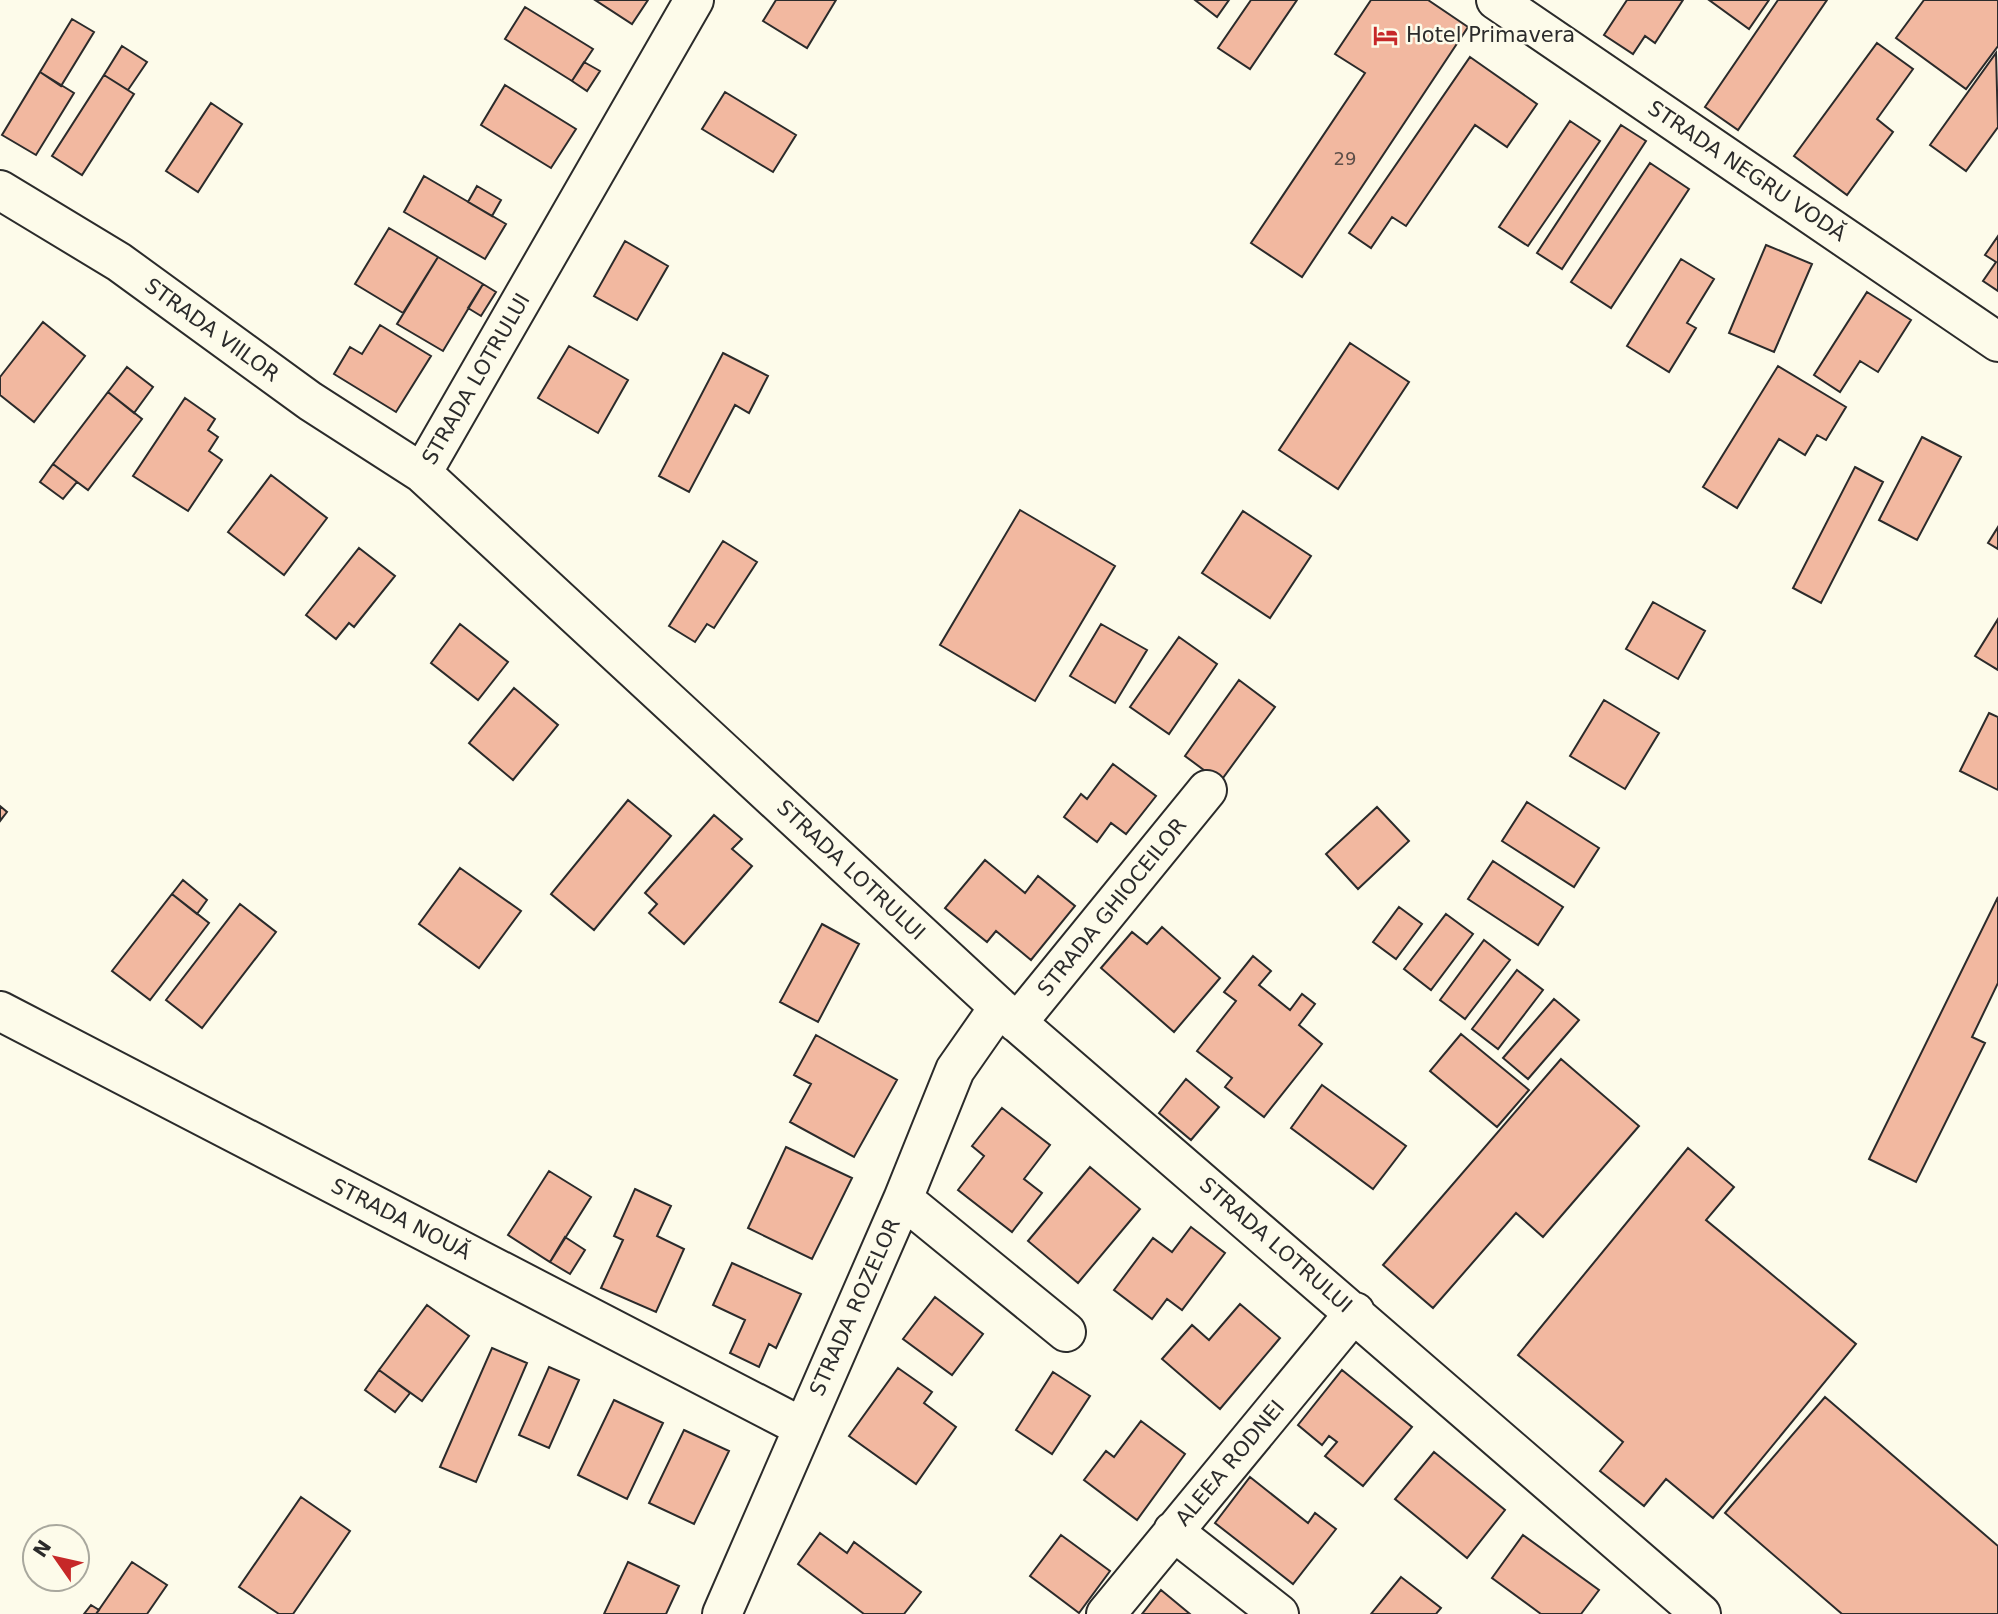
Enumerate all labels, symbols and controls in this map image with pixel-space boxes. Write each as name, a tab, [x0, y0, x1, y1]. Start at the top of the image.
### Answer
hotel icon: Hotel Primavera	[1372, 21, 1400, 49]
place label: Hotel Primavera	[1406, 23, 1575, 47]
street label: STRADA NEGRU VODĂ	[1643, 94, 1852, 247]
house number: 29	[1334, 148, 1356, 169]
street label: STRADA VIILOR	[140, 273, 284, 387]
street label: STRADA LOTRULUI	[417, 289, 535, 469]
street label: STRADA LOTRULUI	[772, 795, 930, 945]
street label: STRADA GHIOCEILOR	[1033, 813, 1191, 1001]
street label: STRADA NOUĂ	[327, 1172, 476, 1265]
street label: STRADA LOTRULUI	[1195, 1172, 1357, 1318]
street label: STRADA ROZELOR	[805, 1214, 905, 1400]
street label: ALEEA RODNEI	[1171, 1395, 1289, 1531]
north arrow	[21, 1523, 91, 1593]
text: N	[28, 1536, 55, 1561]

